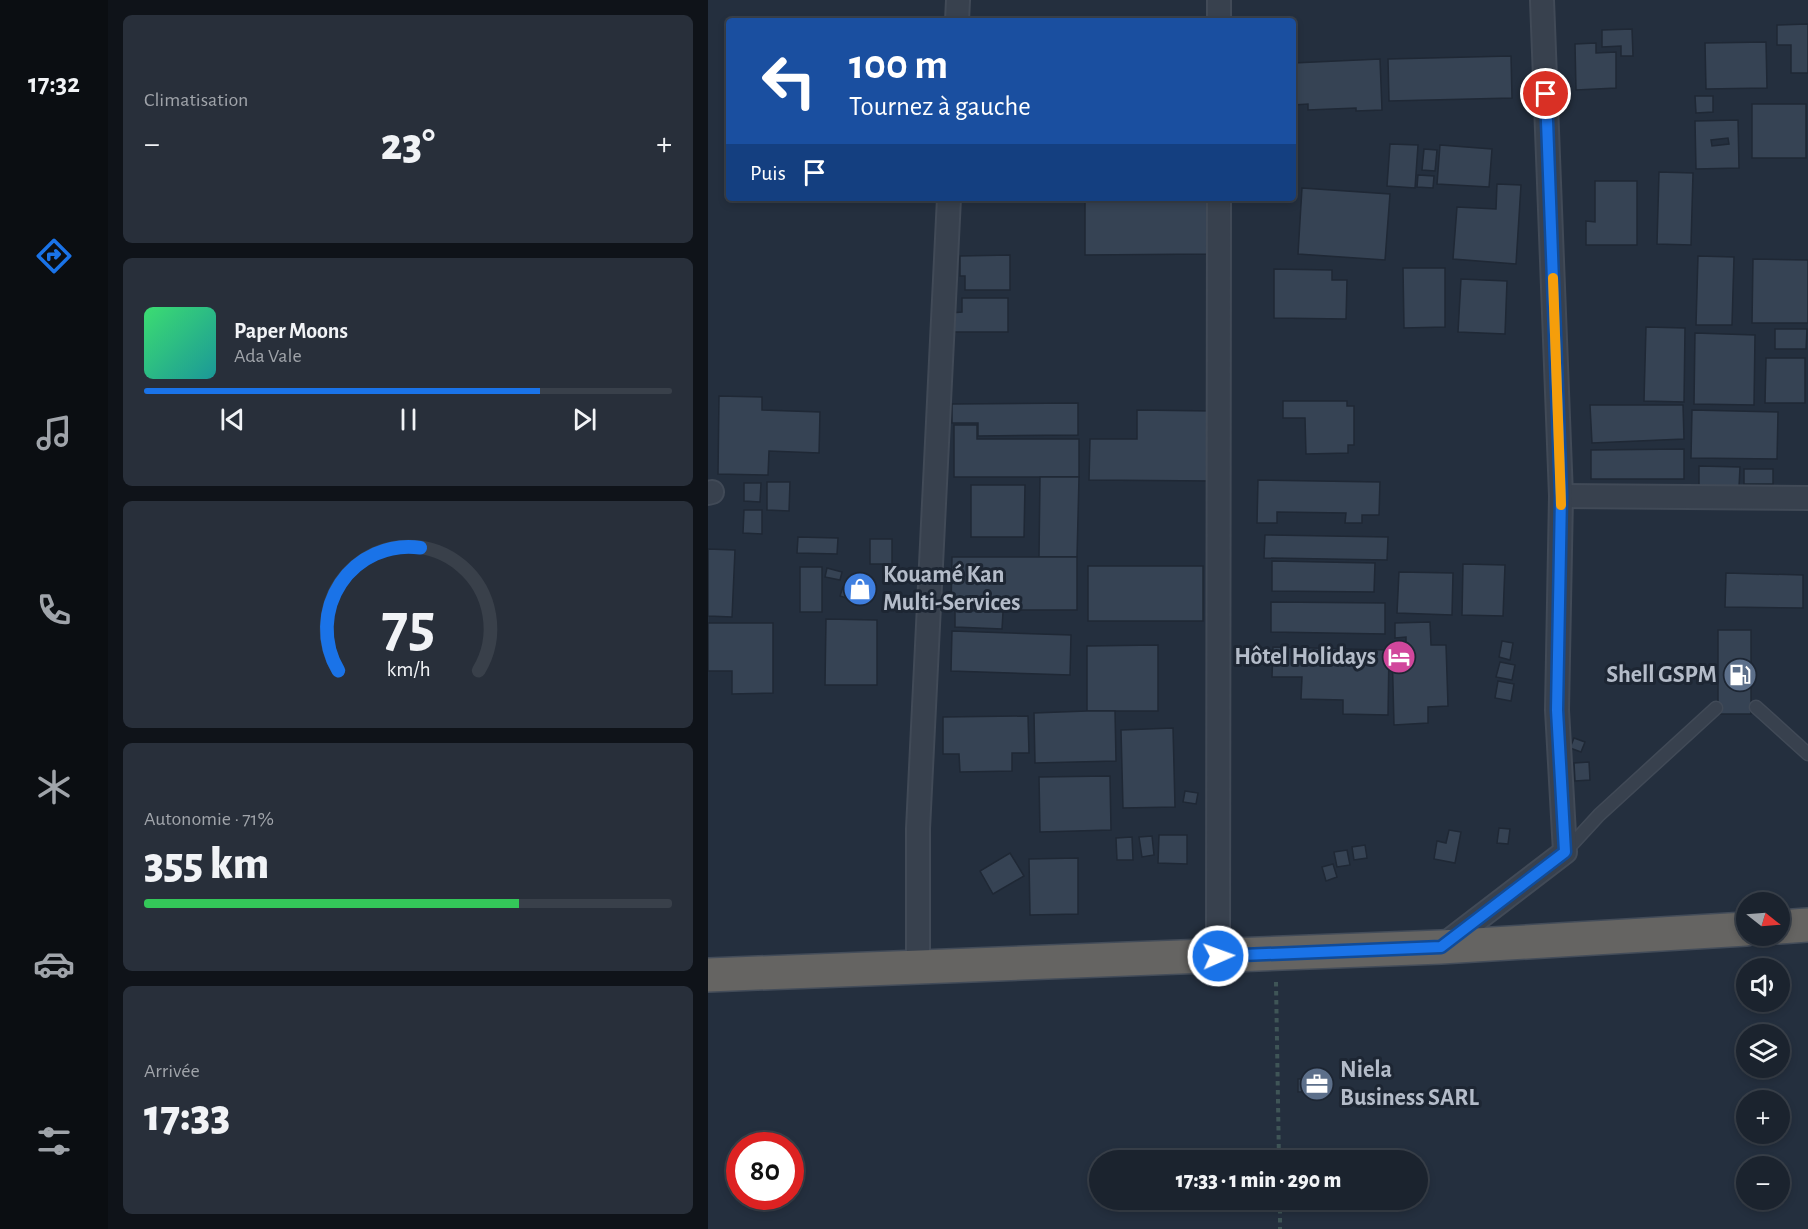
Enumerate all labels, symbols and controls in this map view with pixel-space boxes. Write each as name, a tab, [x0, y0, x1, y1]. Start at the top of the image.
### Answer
icon: left	[750, 42, 828, 120]
text: 100 m	[849, 44, 948, 86]
pin	[1520, 68, 1571, 119]
text: 17:32	[28, 70, 80, 97]
icon: arrive	[1529, 77, 1562, 110]
text: Climatisation	[144, 90, 248, 110]
text: Tournez à gauche	[849, 93, 1031, 120]
text: 23°	[381, 123, 435, 168]
text: −	[144, 128, 160, 161]
text: +	[656, 128, 672, 161]
icon: arrive	[798, 156, 831, 189]
text: Puis	[750, 162, 786, 184]
icon: directions	[33, 235, 75, 277]
text: Paper Moons	[234, 320, 348, 342]
text: Ada Vale	[234, 346, 302, 366]
icon: previous	[216, 403, 249, 436]
icon: pause	[392, 403, 425, 436]
icon: next	[568, 403, 601, 436]
icon: music	[33, 412, 75, 454]
place label: Kouamé Kan Multi-Services	[883, 563, 1020, 615]
shop icon: Kouamé Kan Multi-Services	[842, 571, 878, 607]
icon: phone	[33, 589, 75, 631]
text: 75	[381, 596, 435, 658]
hotel icon: Hôtel Holidays	[1381, 639, 1417, 675]
place label: Hôtel Holidays	[1234, 645, 1376, 669]
fuel station icon: Shell GSPM	[1722, 657, 1758, 693]
text: km/h	[386, 660, 430, 681]
place label: Shell GSPM	[1606, 663, 1717, 687]
icon: climate	[33, 766, 75, 808]
text: Autonomie · 71%	[144, 809, 274, 829]
text: 355 km	[144, 842, 269, 887]
north arrow	[1736, 892, 1790, 946]
map controls	[1736, 892, 1790, 1210]
position arrow	[1186, 924, 1250, 988]
icon: car	[33, 943, 75, 985]
button: sound	[1736, 958, 1790, 1012]
button: layers	[1736, 1024, 1790, 1078]
place label: Niela Business SARL	[1340, 1058, 1479, 1110]
text: Arrivée	[144, 1061, 200, 1081]
office icon: Niela Business SARL	[1299, 1066, 1335, 1102]
button: +	[1736, 1090, 1790, 1144]
text: 17:33	[144, 1094, 230, 1139]
icon: filters	[33, 1120, 75, 1162]
speed limit sign: 80	[726, 1132, 804, 1210]
button: −	[1736, 1156, 1790, 1210]
text: 17:33 · 1 min · 290 m	[1176, 1169, 1341, 1191]

